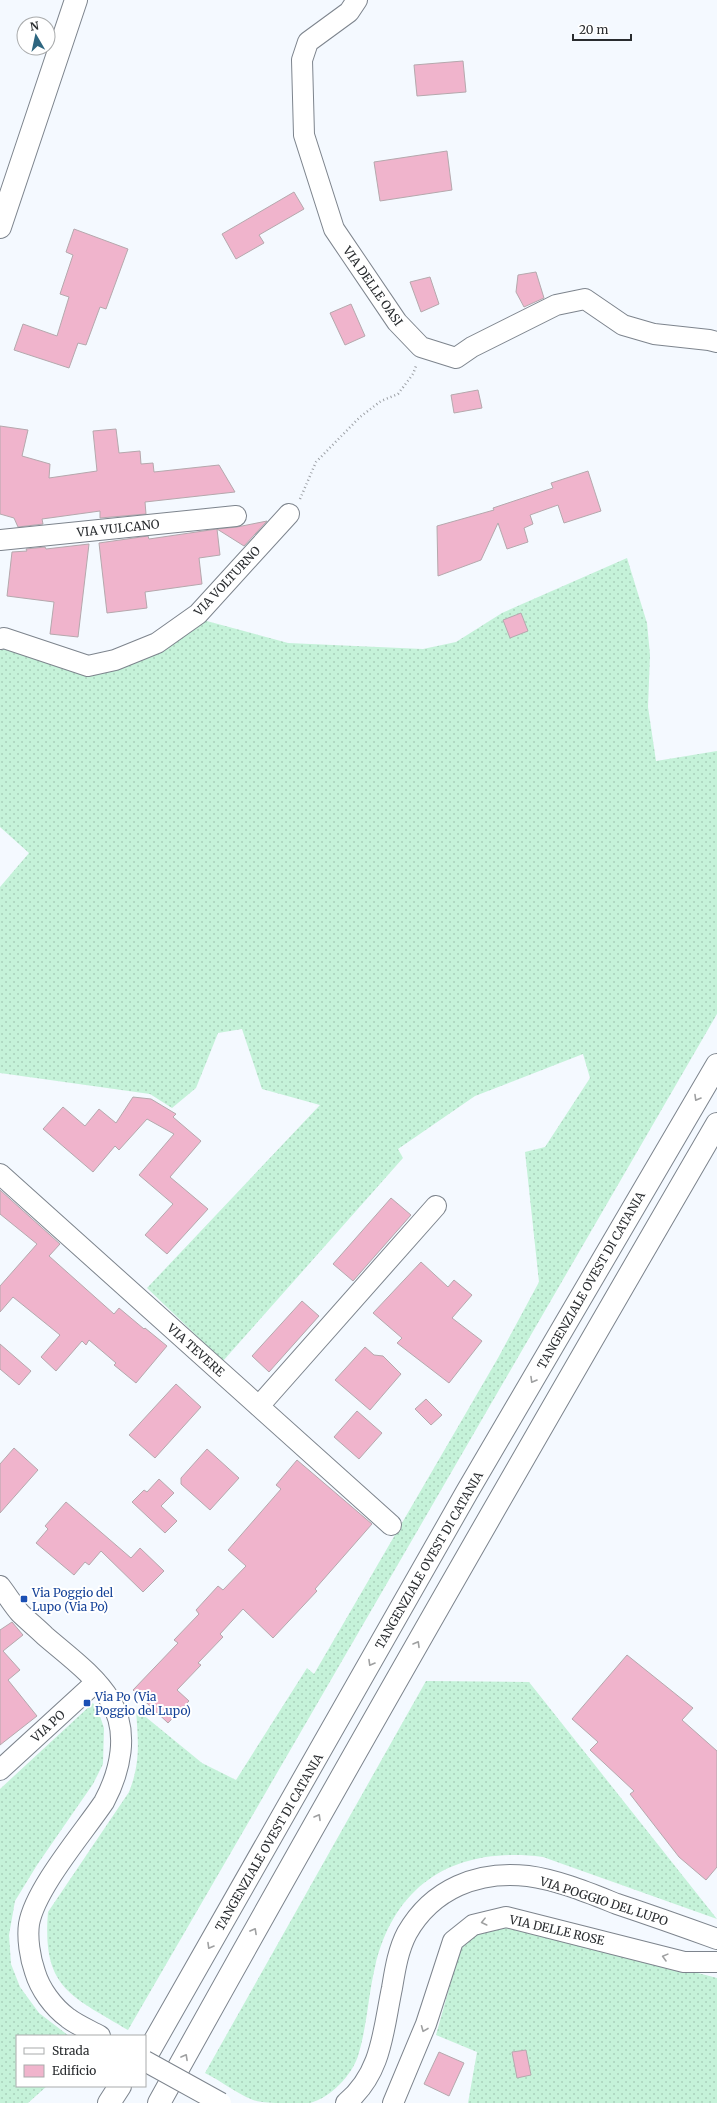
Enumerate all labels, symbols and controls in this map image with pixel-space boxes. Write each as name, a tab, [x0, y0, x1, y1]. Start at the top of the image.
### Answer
north arrow	[16, 16, 56, 56]
scale bar	[573, 16, 631, 42]
text: N	[29, 18, 40, 34]
text: 20 m	[579, 22, 608, 37]
street label: VIA DELLE OASI	[339, 242, 406, 329]
street label: VIA VULCANO	[75, 516, 160, 540]
street label: VIA VOLTURNO	[190, 543, 264, 620]
one-way arrow	[695, 1094, 702, 1101]
street label: TANGENZIALE OVEST DI CATANIA	[534, 1188, 648, 1371]
street label: VIA TEVERE	[164, 1320, 228, 1380]
one-way arrow	[530, 1376, 537, 1383]
street label: TANGENZIALE OVEST DI CATANIA	[372, 1468, 486, 1651]
place label: Via Poggio del Lupo (Via Po)	[31, 1585, 114, 1614]
marker: Via Poggio del Lupo (Via Po)	[19, 1594, 29, 1604]
one-way arrow	[412, 1640, 419, 1648]
one-way arrow	[368, 1659, 375, 1666]
place label: Via Po (Via Poggio del Lupo)	[94, 1689, 191, 1718]
marker: Via Po (Via Poggio del Lupo)	[82, 1698, 92, 1708]
street label: VIA PO	[27, 1707, 68, 1746]
street label: TANGENZIALE OVEST DI CATANIA	[212, 1750, 326, 1933]
one-way arrow	[314, 1814, 321, 1822]
street label: VIA POGGIO DEL LUPO	[537, 1873, 670, 1929]
street label: VIA DELLE ROSE	[507, 1912, 606, 1948]
one-way arrow	[481, 1918, 488, 1926]
one-way arrow	[250, 1928, 257, 1935]
one-way arrow	[207, 1942, 214, 1949]
one-way arrow	[661, 1954, 668, 1962]
one-way arrow	[421, 2026, 429, 2033]
legend	[16, 2035, 146, 2087]
text: Strada	[52, 2043, 90, 2058]
one-way arrow	[180, 2054, 187, 2061]
text: Edificio	[52, 2063, 96, 2078]

